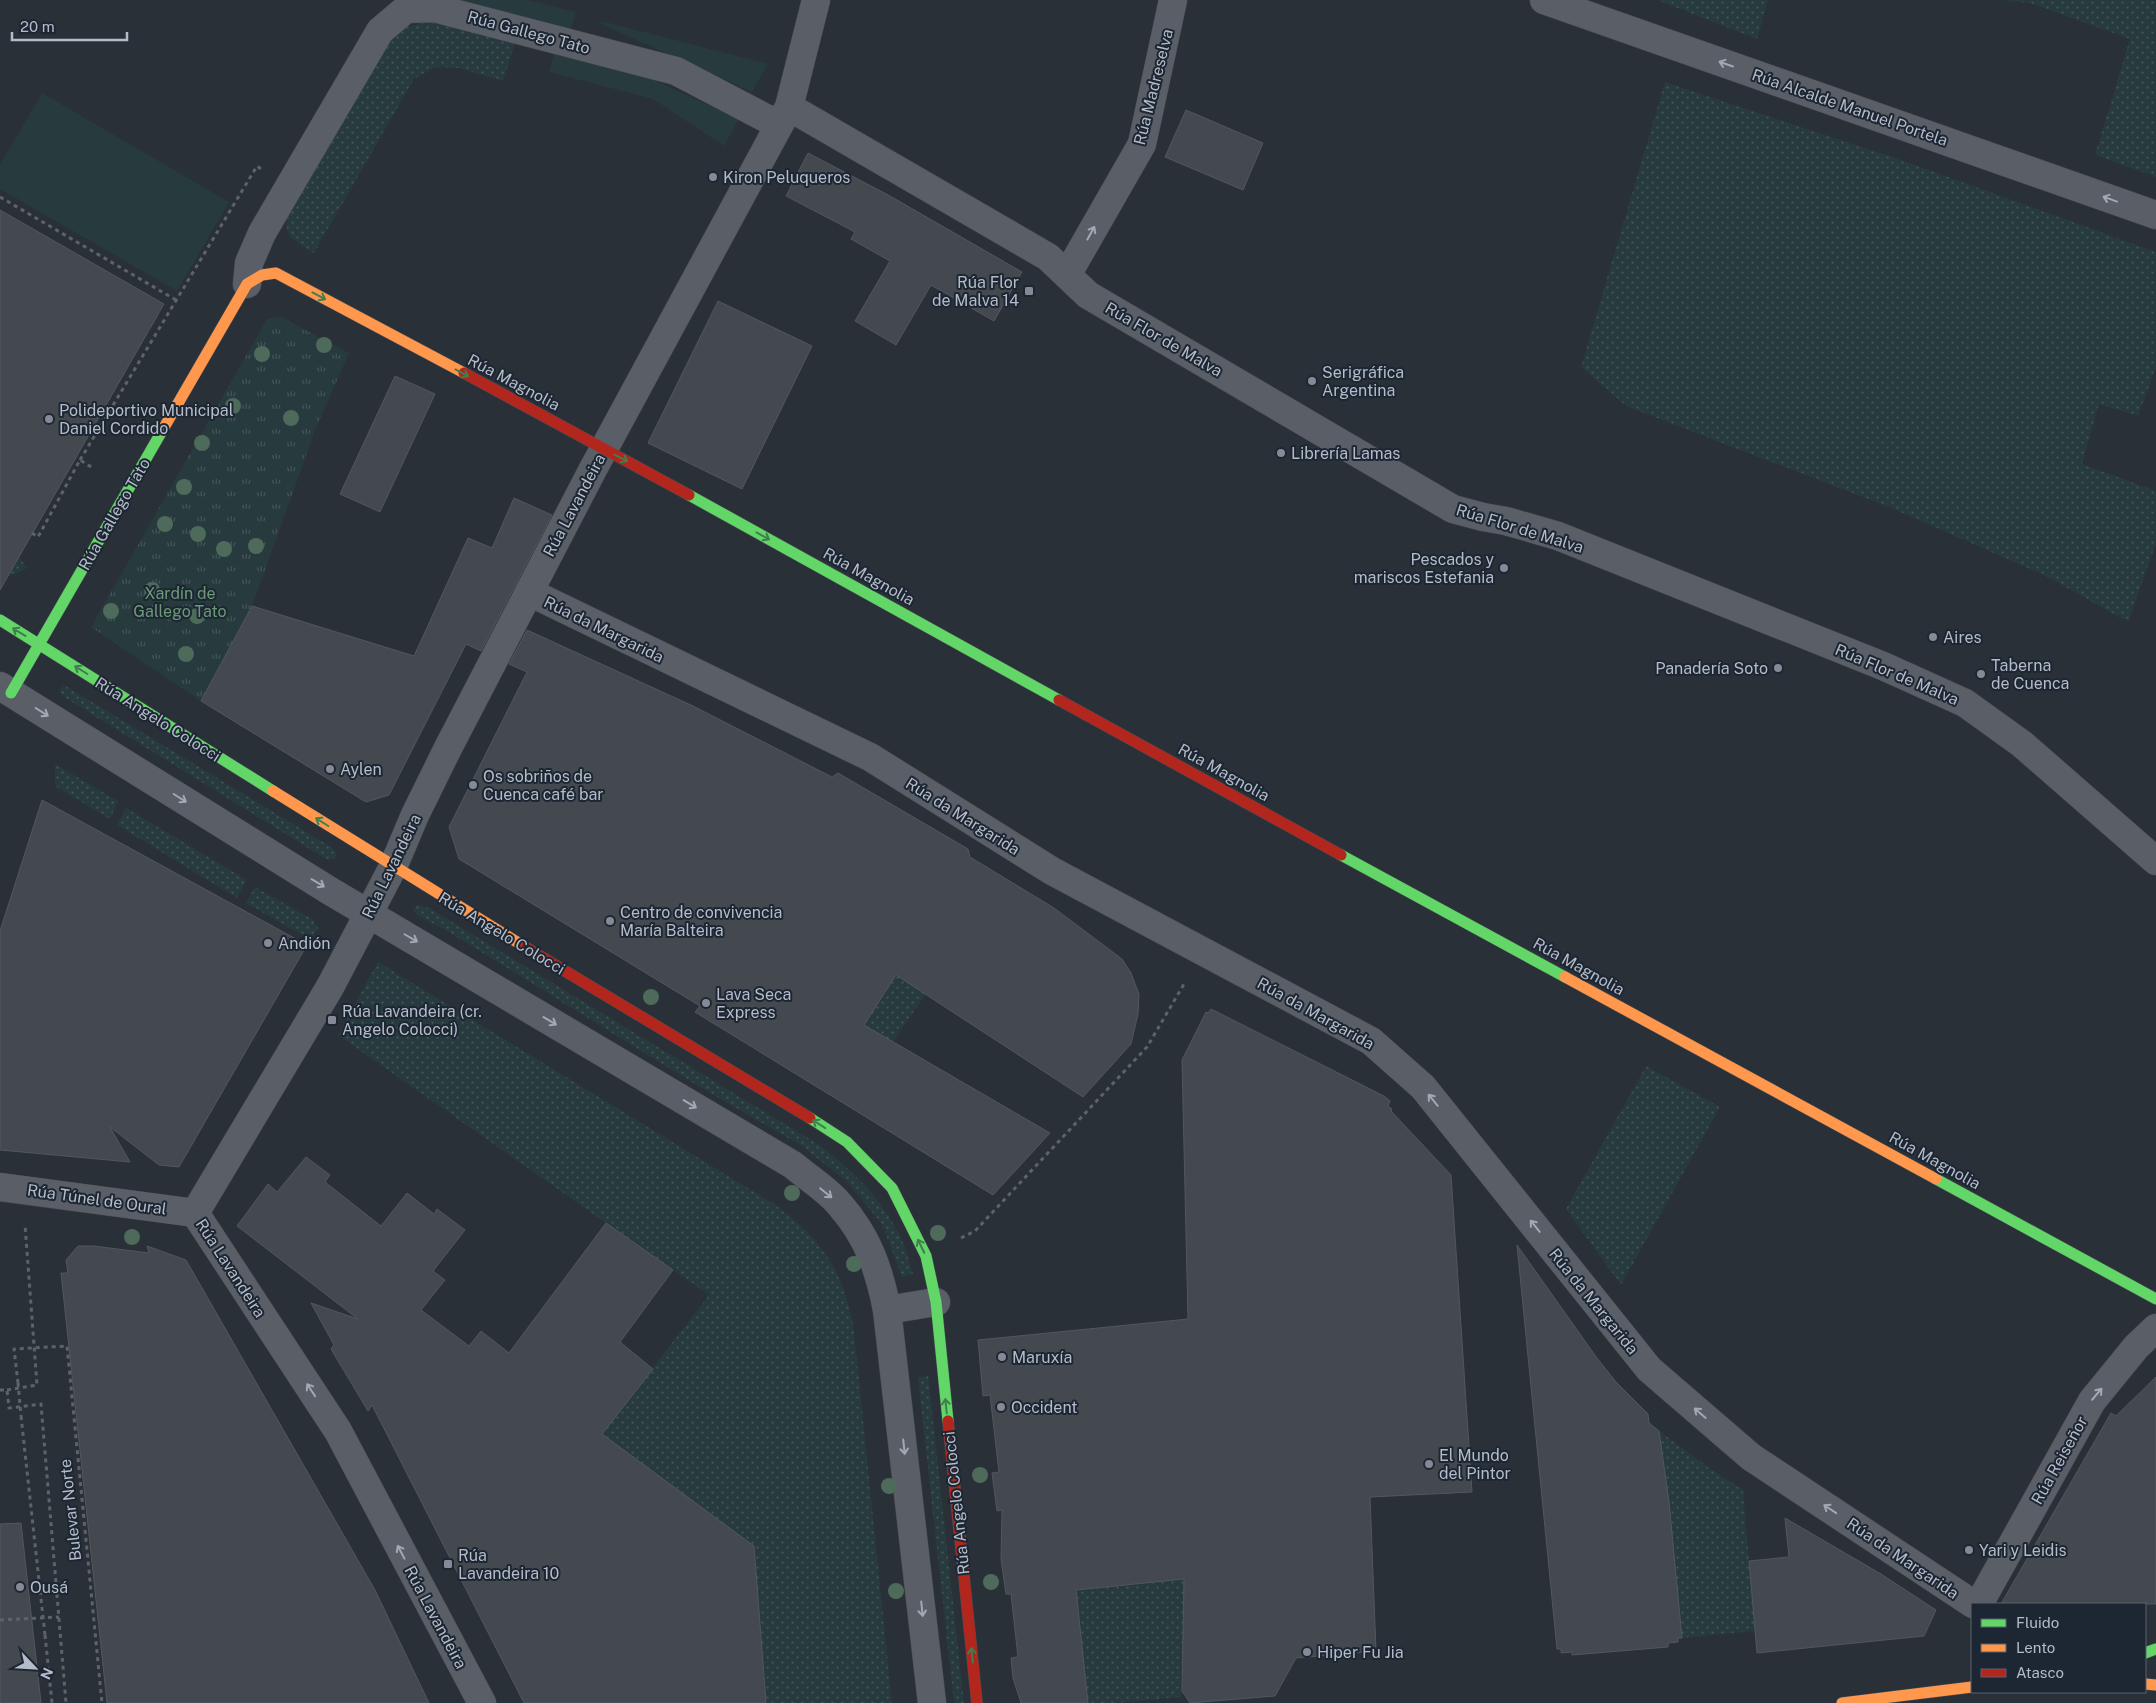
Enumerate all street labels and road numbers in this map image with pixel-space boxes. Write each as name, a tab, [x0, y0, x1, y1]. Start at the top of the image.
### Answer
street label: Rúa Gallego Tato	[466, 7, 592, 58]
street label: Rúa Madreselva	[1130, 27, 1177, 147]
street label: Rúa Alcalde Manuel Portela	[1749, 65, 1950, 150]
street label: Rúa Flor de Malva	[1102, 298, 1226, 381]
street label: Rúa Magnolia	[464, 350, 563, 415]
street label: Rúa Lavandeira	[539, 451, 610, 560]
street label: Rúa Gallego Tato	[75, 455, 154, 574]
street label: Rúa Flor de Malva	[1454, 500, 1586, 557]
street label: Rúa Magnolia	[820, 544, 918, 609]
street label: Rúa da Margarida	[541, 592, 667, 667]
street label: Rúa Flor de Malva	[1832, 640, 1961, 709]
street label: Rúa Angelo Colocci	[92, 673, 224, 766]
street label: Rúa Magnolia	[1175, 740, 1273, 805]
street label: Rúa da Margarida	[902, 774, 1023, 859]
street label: Rúa Lavandeira	[358, 811, 425, 921]
street label: Rúa Angelo Colocci	[435, 888, 568, 979]
street label: Rúa Magnolia	[1530, 934, 1628, 999]
street label: Rúa da Margarida	[1254, 973, 1378, 1053]
street label: Rúa Magnolia	[1886, 1128, 1984, 1193]
street label: Rúa Túnel de Oural	[26, 1180, 168, 1219]
street label: Rúa Lavandeira	[192, 1215, 270, 1321]
street label: Rúa da Margarida	[1545, 1244, 1642, 1358]
street label: Rúa Reiseñor	[2027, 1413, 2092, 1508]
street label: Rúa Angelo Colocci	[940, 1430, 973, 1576]
street label: Bulevar Norte	[56, 1458, 85, 1562]
street label: Rúa da Margarida	[1843, 1514, 1962, 1603]
street label: Rúa Lavandeira	[400, 1563, 471, 1672]

